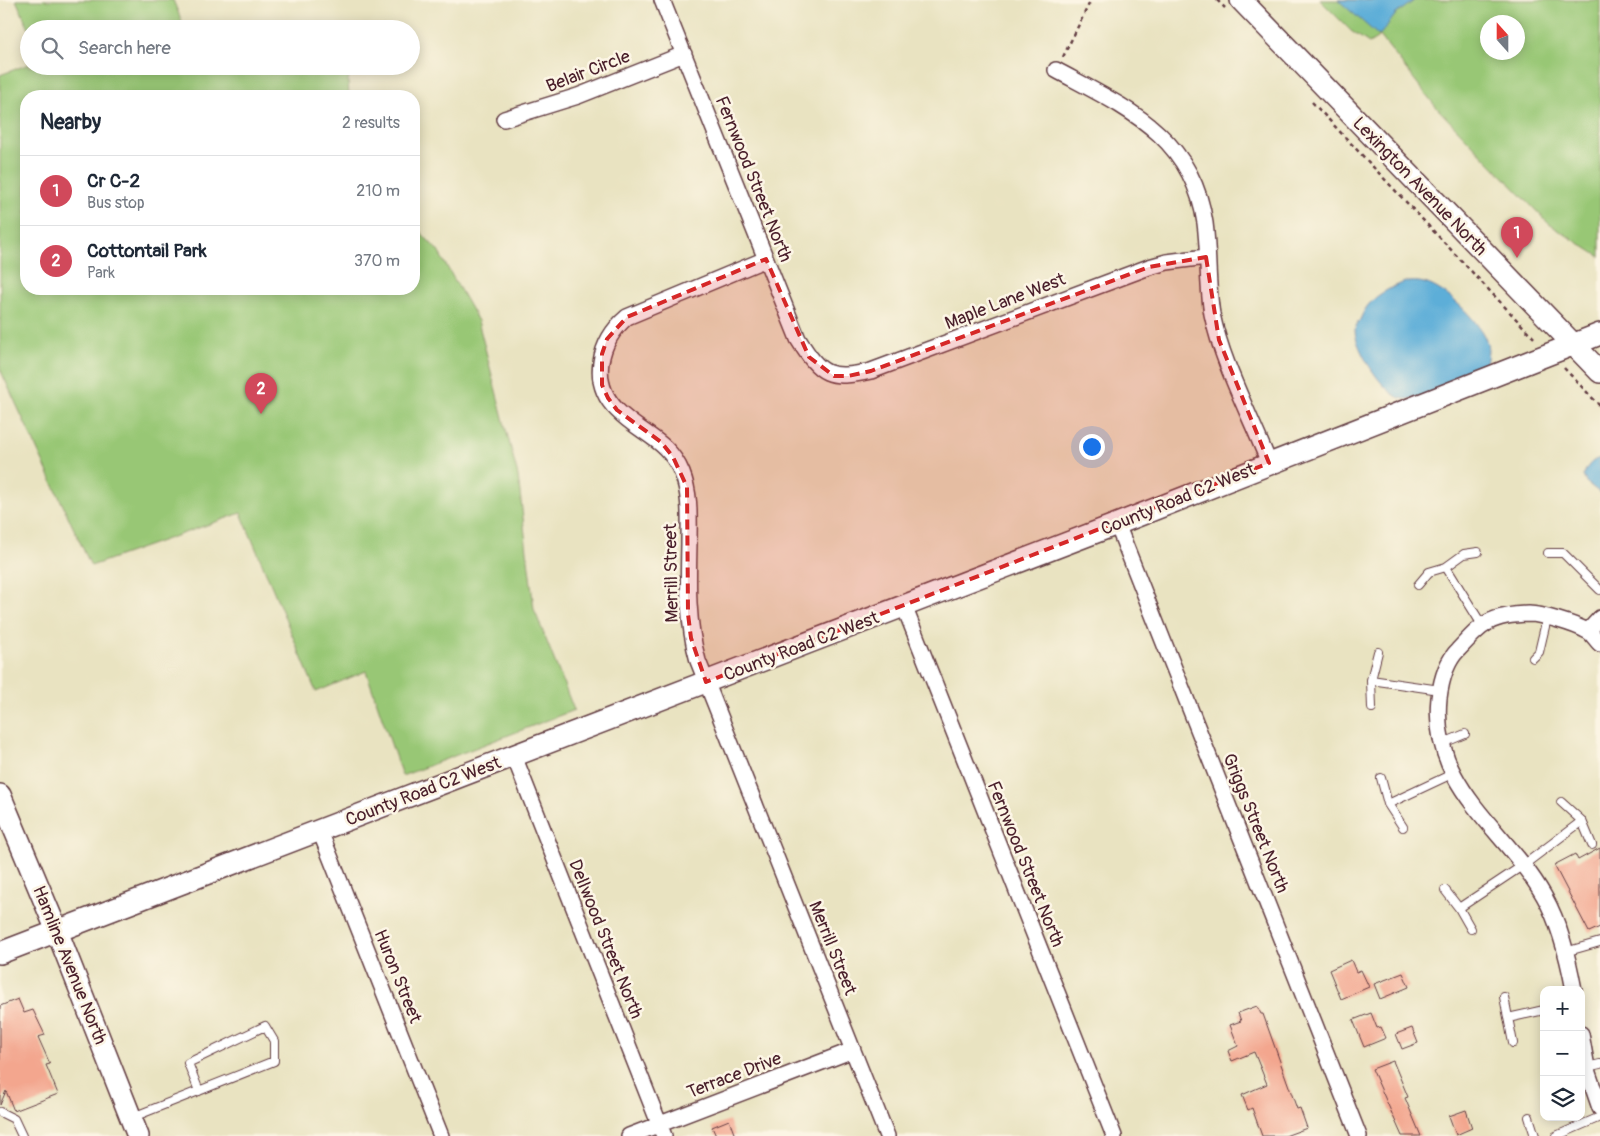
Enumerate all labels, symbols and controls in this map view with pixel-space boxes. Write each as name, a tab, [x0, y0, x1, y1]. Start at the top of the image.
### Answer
north arrow	[1480, 15, 1525, 60]
search box	[20, 20, 420, 75]
icon: search	[38, 34, 66, 62]
text: Search here	[78, 36, 171, 60]
street label: Belair Circle	[543, 45, 634, 98]
street label: Fernwood Street North	[710, 93, 797, 265]
text: Nearby	[40, 109, 101, 136]
street label: Lexington Avenue North	[1347, 112, 1492, 261]
text: 2 results	[342, 113, 400, 133]
text: Cr C-2	[87, 169, 140, 193]
text: 1	[53, 181, 59, 201]
text: 210 m	[356, 181, 400, 201]
text: Bus stop	[87, 193, 145, 213]
pin: 1	[1501, 217, 1533, 258]
text: Cottontail Park	[87, 239, 207, 263]
text: 2	[52, 251, 60, 271]
text: 370 m	[354, 251, 400, 271]
text: Park	[87, 263, 115, 283]
street label: Maple Lane West	[942, 268, 1069, 335]
pin: 2	[245, 373, 277, 414]
your location	[1079, 434, 1105, 460]
street label: County Road C2 West	[1098, 458, 1259, 541]
street label: Merrill Street	[659, 522, 684, 623]
street label: County Road C2 West	[720, 606, 883, 687]
street label: Griggs Street North	[1217, 750, 1294, 896]
street label: County Road C2 West	[342, 751, 505, 832]
street label: Fernwood Street North	[982, 778, 1069, 950]
street label: Dellwood Street North	[563, 856, 648, 1022]
street label: Hamline Avenue North	[27, 882, 112, 1048]
street label: Merrill Street	[803, 898, 862, 999]
street label: Huron Street	[368, 926, 427, 1027]
map controls	[1540, 986, 1585, 1121]
button: +	[1540, 986, 1585, 1031]
button: −	[1540, 1031, 1585, 1076]
street label: Terrace Drive	[684, 1047, 785, 1104]
button: layers	[1540, 1076, 1585, 1121]

